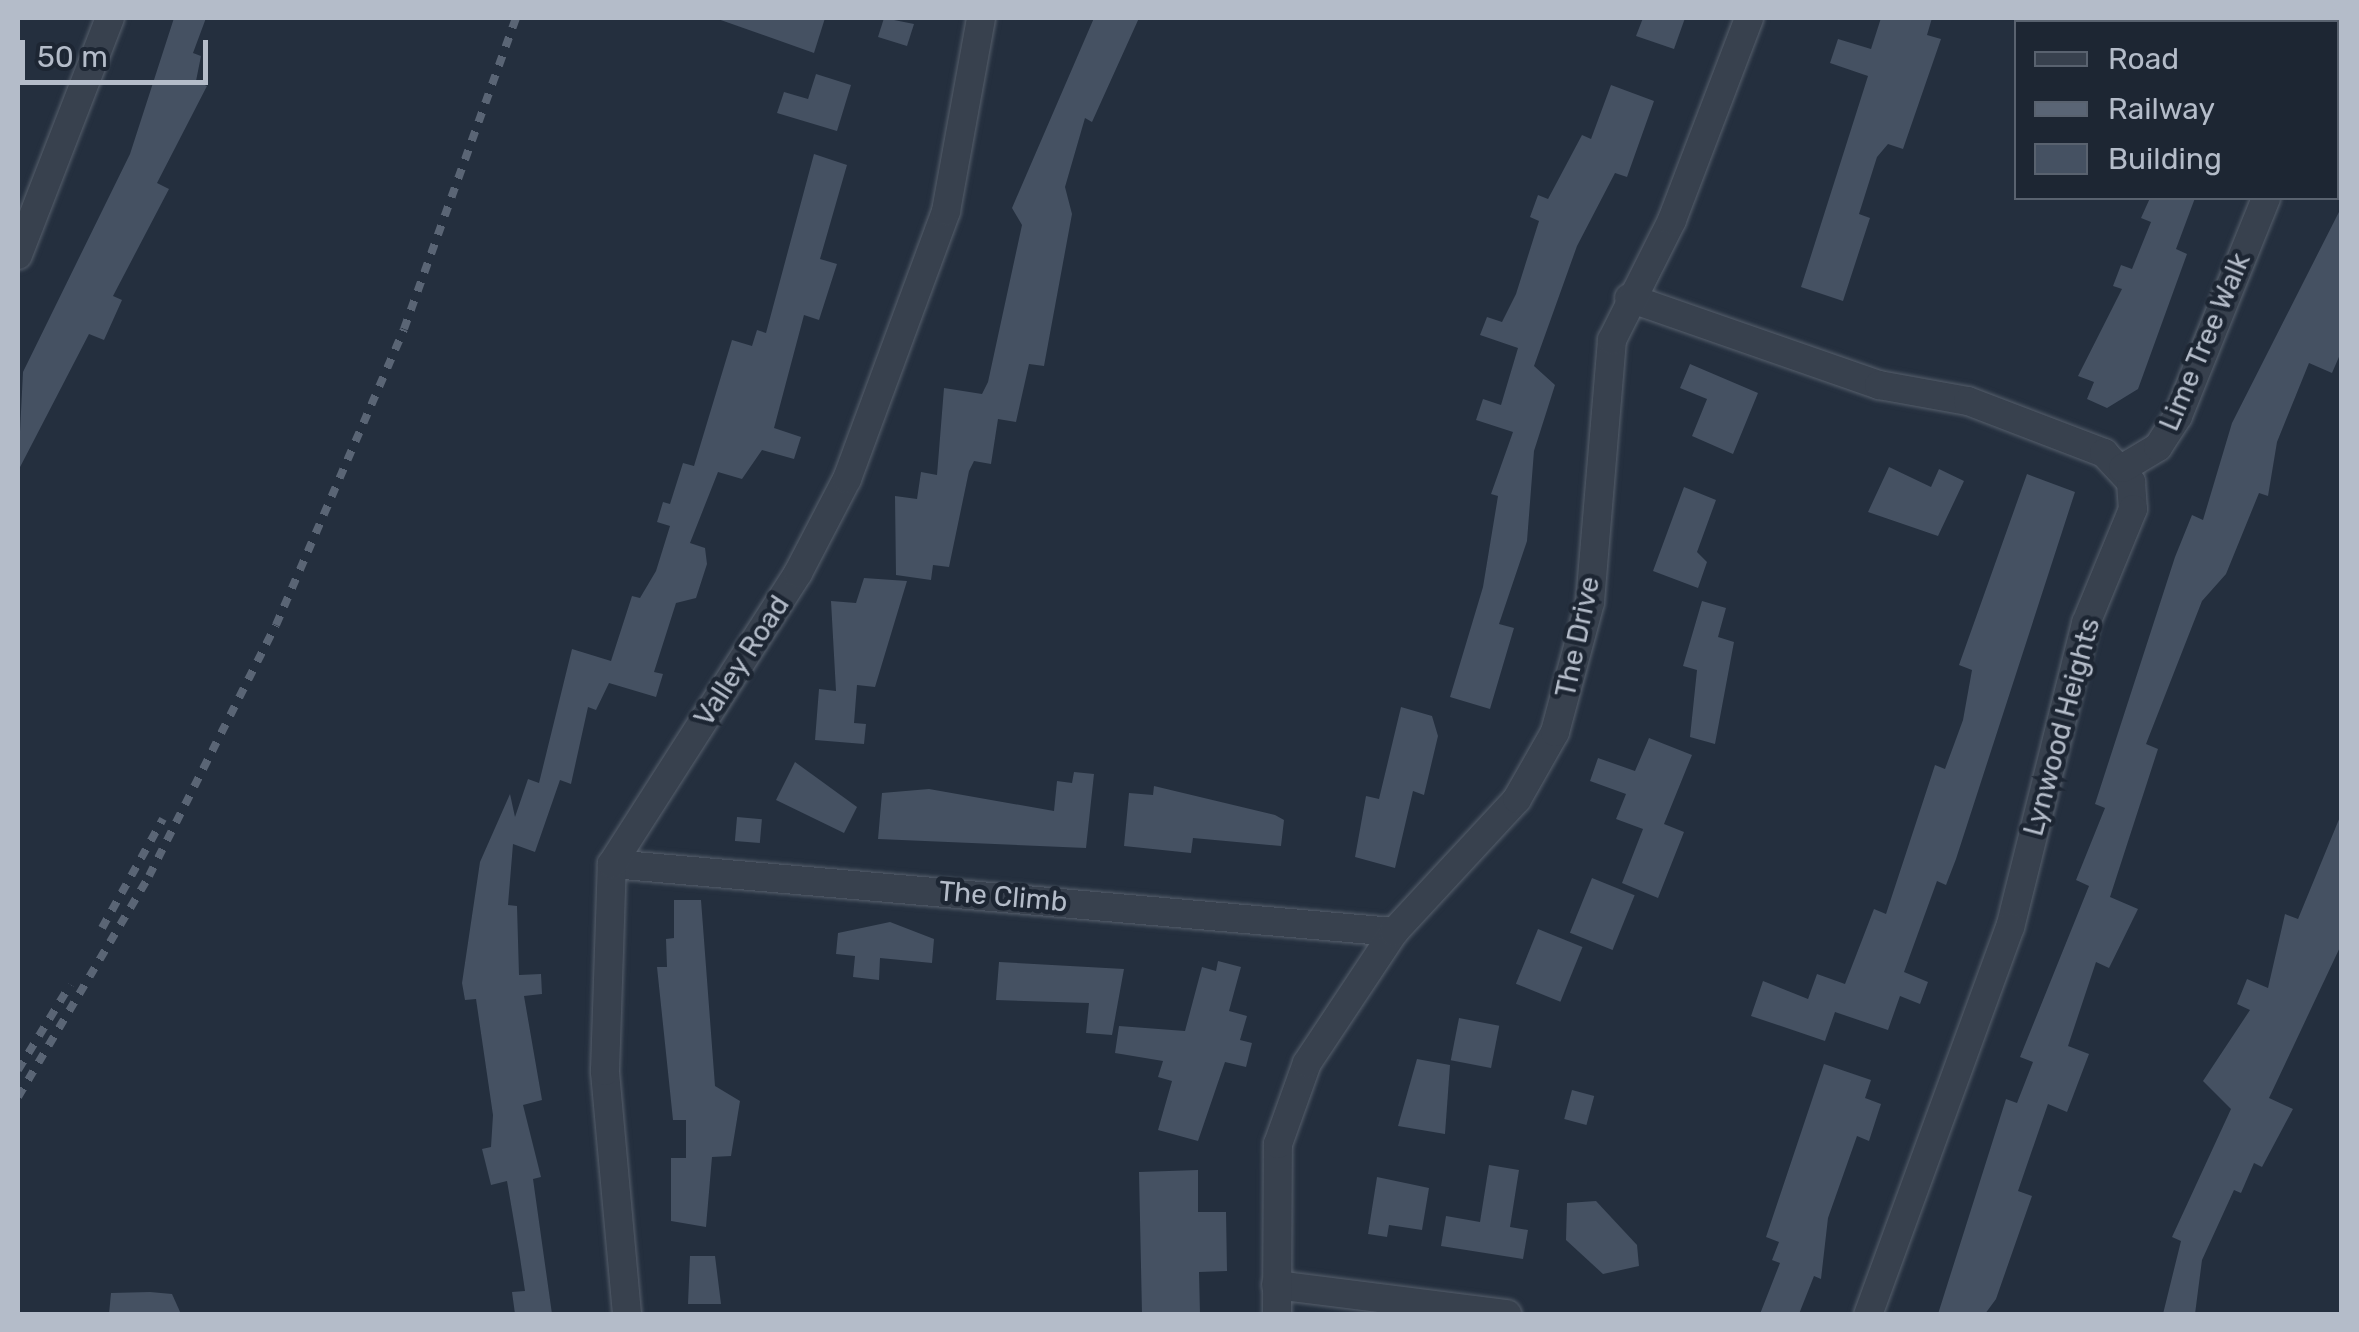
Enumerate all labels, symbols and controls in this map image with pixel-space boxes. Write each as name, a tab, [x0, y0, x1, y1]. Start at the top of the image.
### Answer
scale bar	[25, 20, 212, 82]
legend	[2014, 20, 2339, 200]
text: 50 m	[37, 39, 108, 75]
text: Road	[2108, 41, 2179, 77]
text: Railway	[2108, 91, 2215, 127]
text: Building	[2108, 141, 2222, 177]
street label: Lime Tree Walk	[2152, 248, 2258, 436]
street label: The Drive	[1549, 574, 1607, 700]
street label: Valley Road	[687, 589, 797, 733]
street label: Lynwood Heights	[2017, 614, 2107, 840]
street label: The Climb	[937, 875, 1069, 919]

